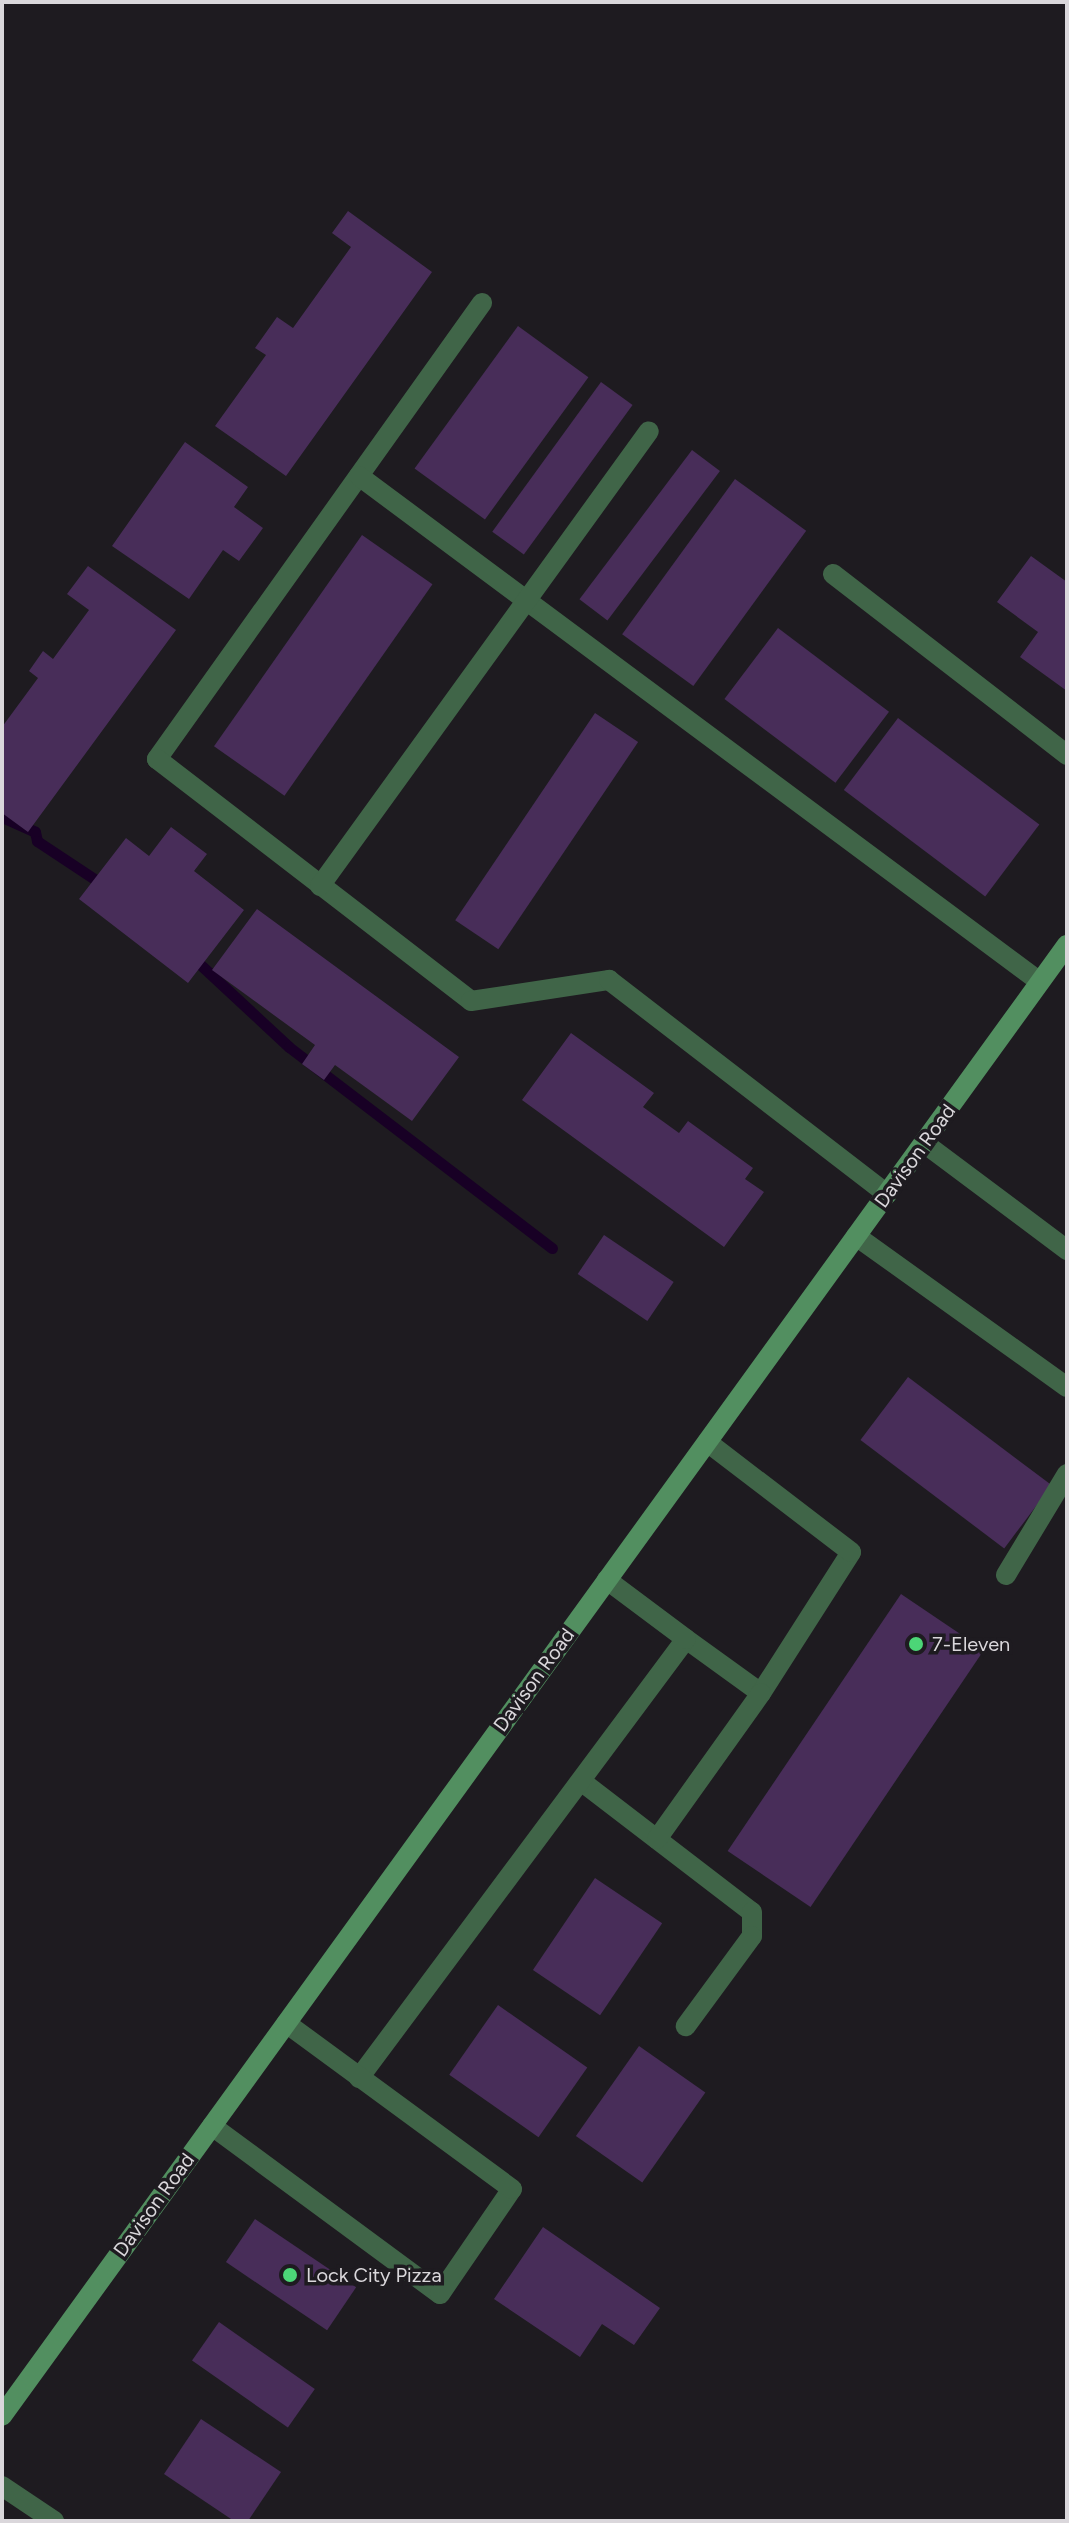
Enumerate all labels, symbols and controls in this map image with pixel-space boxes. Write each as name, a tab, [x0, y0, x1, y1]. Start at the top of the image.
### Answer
street label: Davison Road	[869, 1100, 961, 1212]
street label: Davison Road	[488, 1624, 580, 1736]
place label: 7-Eleven	[932, 1632, 1010, 1656]
marker: 7-Eleven	[907, 1635, 925, 1653]
street label: Davison Road	[108, 2149, 200, 2261]
place label: Lock City Pizza	[306, 2263, 442, 2287]
marker: Lock City Pizza	[281, 2266, 299, 2284]

